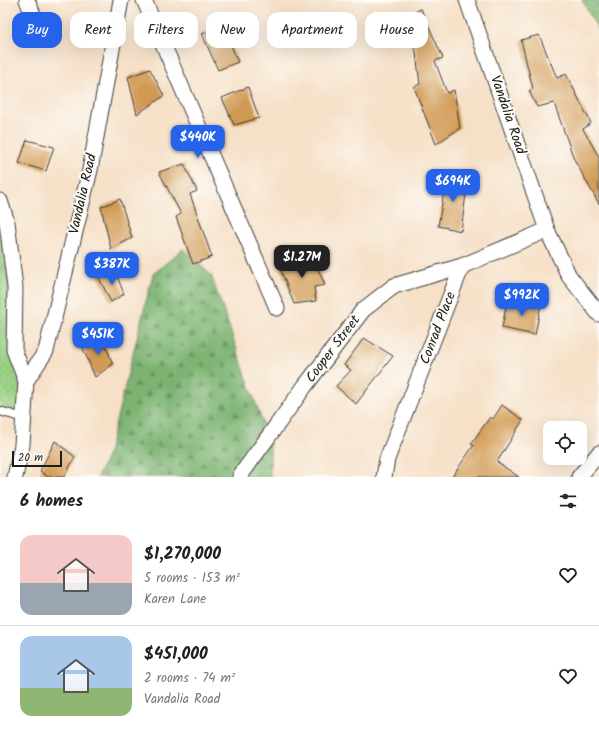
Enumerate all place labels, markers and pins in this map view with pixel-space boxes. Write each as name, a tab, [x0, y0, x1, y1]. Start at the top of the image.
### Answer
pin: $440K	[170, 125, 226, 159]
pin: $694K	[425, 169, 481, 203]
pin: $1.27M	[269, 245, 335, 279]
pin: $387K	[84, 252, 140, 286]
pin: $992K	[494, 283, 550, 317]
pin: $451K	[70, 322, 126, 356]

